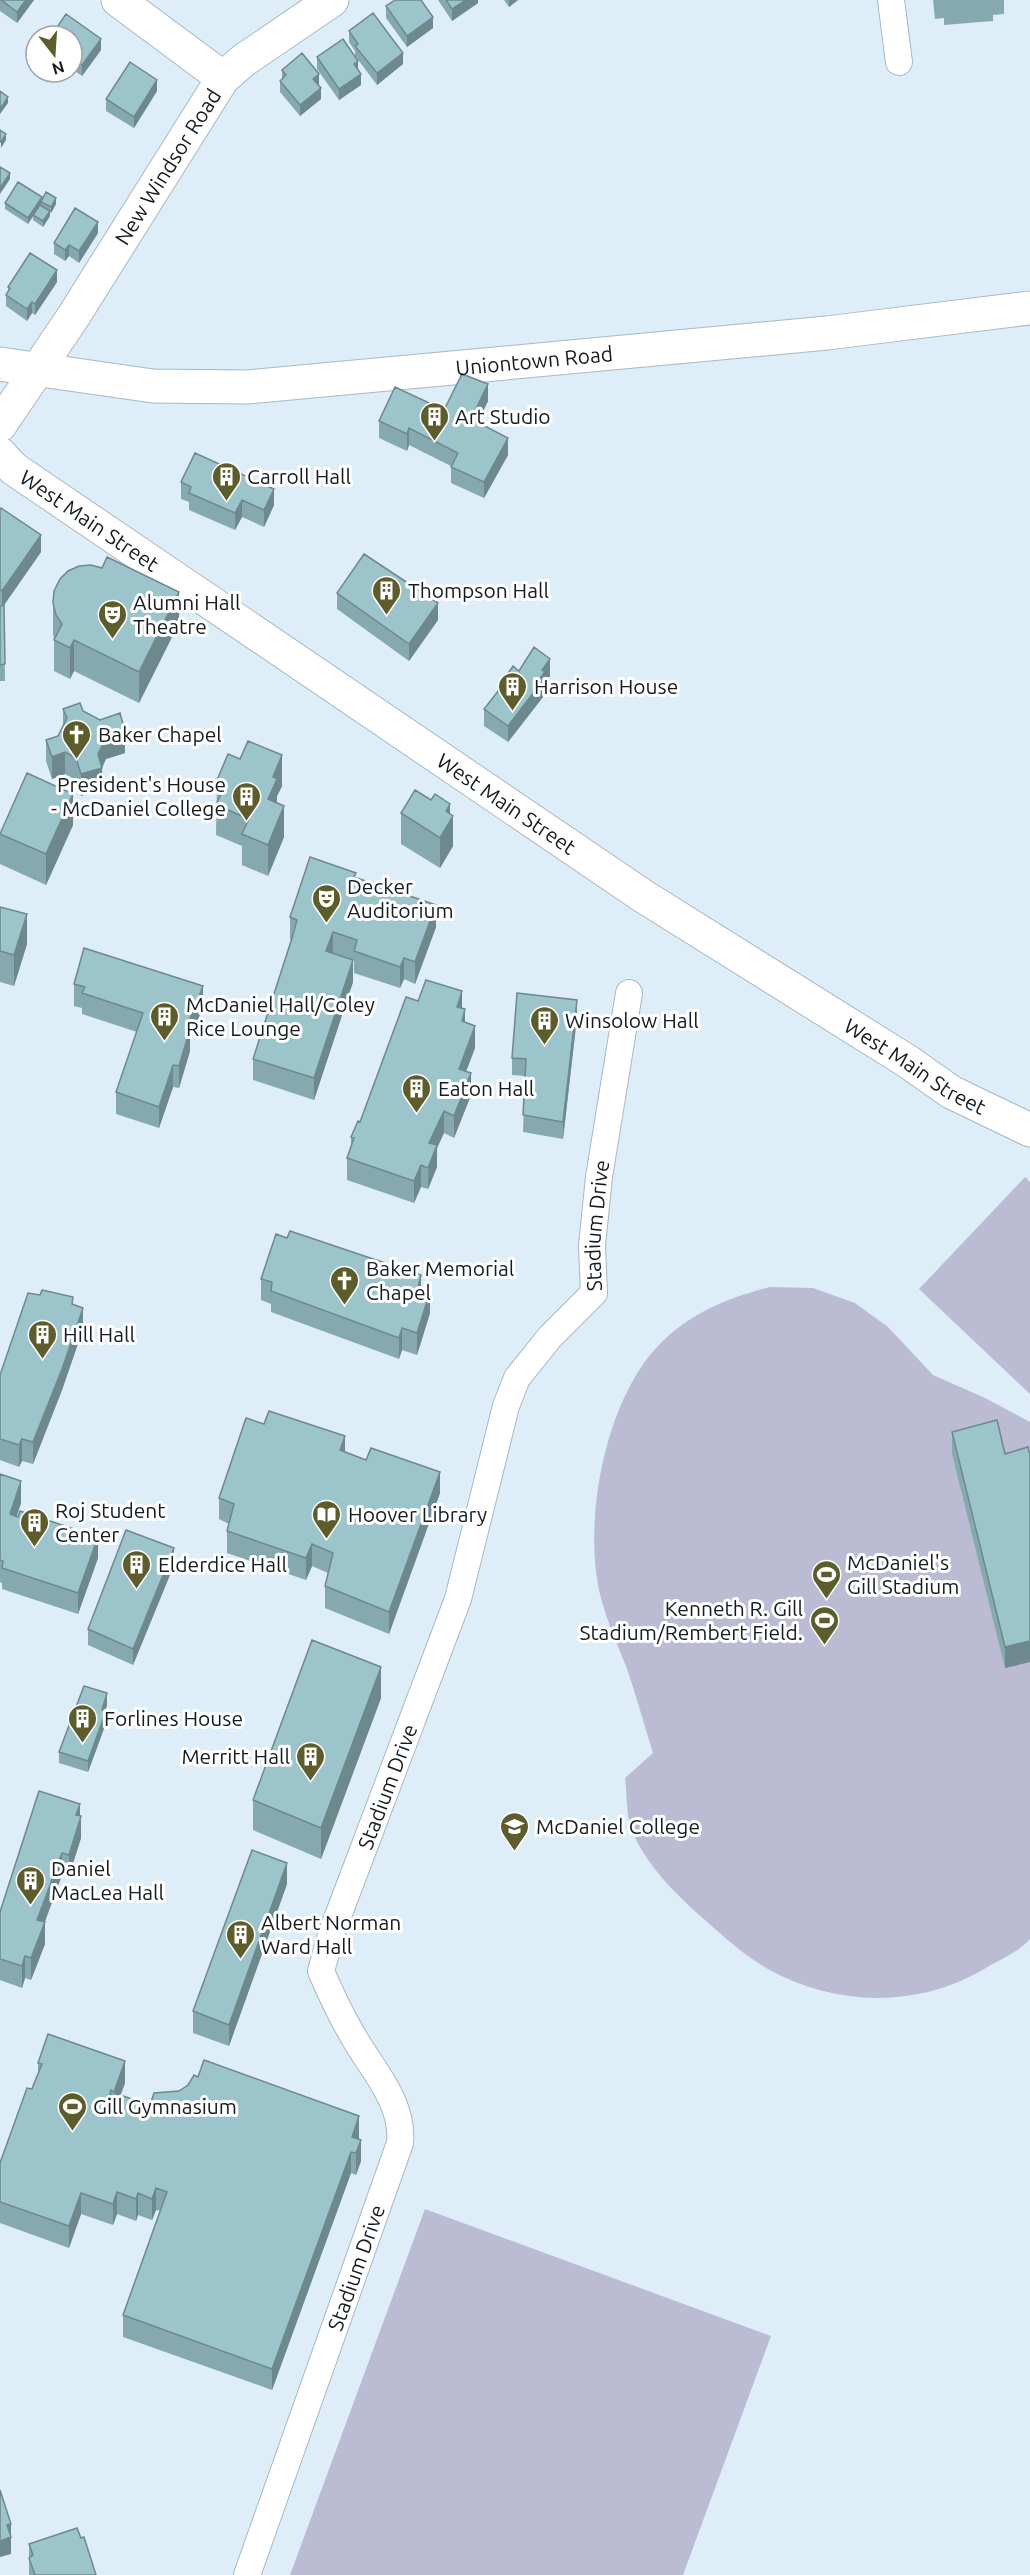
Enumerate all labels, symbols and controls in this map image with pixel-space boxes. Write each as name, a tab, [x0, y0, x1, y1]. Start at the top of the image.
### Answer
north arrow	[24, 24, 84, 84]
text: N	[50, 58, 67, 79]
street label: New Windsor Road	[110, 84, 225, 249]
street label: Uniontown Road	[455, 341, 614, 380]
building icon: Art Studio	[418, 400, 450, 442]
place label: Art Studio	[455, 404, 551, 428]
building icon: Carroll Hall	[210, 460, 242, 502]
place label: Carroll Hall	[247, 464, 351, 488]
street label: West Main Street	[16, 465, 164, 576]
building icon: Thompson Hall	[371, 574, 403, 616]
place label: Thompson Hall	[408, 578, 549, 602]
place label: Alumni Hall Theatre	[133, 590, 241, 638]
theatre icon: Alumni Hall Theatre	[96, 598, 128, 640]
building icon: Harrison House	[497, 670, 529, 712]
place label: Harrison House	[534, 674, 678, 698]
church icon: Baker Chapel	[61, 718, 93, 760]
place label: Baker Chapel	[98, 722, 222, 746]
street label: West Main Street	[433, 748, 581, 859]
place label: President's House - McDaniel College	[51, 772, 226, 820]
building icon: President's House - McDaniel College	[231, 780, 263, 822]
place label: Decker Auditorium	[347, 874, 454, 922]
theatre icon: Decker Auditorium	[310, 882, 342, 924]
place label: McDaniel Hall/Coley Rice Lounge	[186, 992, 375, 1040]
building icon: McDaniel Hall/Coley Rice Lounge	[149, 1000, 181, 1042]
building icon: Winsolow Hall	[528, 1004, 560, 1046]
place label: Winsolow Hall	[565, 1008, 699, 1032]
street label: West Main Street	[840, 1013, 990, 1119]
building icon: Eaton Hall	[401, 1072, 433, 1114]
place label: Eaton Hall	[438, 1076, 534, 1100]
street label: Stadium Drive	[580, 1158, 614, 1292]
place label: Baker Memorial Chapel	[366, 1256, 514, 1304]
church icon: Baker Memorial Chapel	[329, 1264, 361, 1306]
building icon: Hill Hall	[26, 1318, 58, 1360]
place label: Hill Hall	[63, 1322, 135, 1346]
place label: Roj Student Center	[55, 1498, 166, 1546]
library icon: Hoover Library	[311, 1498, 343, 1540]
place label: Hoover Library	[348, 1502, 487, 1526]
building icon: Roj Student Center	[18, 1506, 50, 1548]
building icon: Elderdice Hall	[121, 1548, 153, 1590]
place label: McDaniel's Gill Stadium	[847, 1550, 959, 1598]
place label: Elderdice Hall	[158, 1552, 287, 1576]
sports icon: McDaniel's Gill Stadium	[810, 1558, 842, 1600]
place label: Kenneth R. Gill Stadium/Rembert Field.	[579, 1596, 803, 1644]
sports icon: Kenneth R. Gill Stadium/Rembert Field.	[808, 1604, 840, 1646]
building icon: Forlines House	[67, 1702, 99, 1744]
place label: Forlines House	[104, 1706, 243, 1730]
street label: Stadium Drive	[352, 1721, 422, 1853]
building icon: Merritt Hall	[295, 1740, 327, 1782]
place label: Merritt Hall	[181, 1744, 290, 1768]
school or university icon: McDaniel College	[499, 1810, 531, 1852]
place label: McDaniel College	[536, 1814, 700, 1838]
place label: Daniel MacLea Hall	[51, 1856, 164, 1904]
building icon: Daniel MacLea Hall	[14, 1864, 46, 1906]
place label: Albert Norman Ward Hall	[261, 1910, 401, 1958]
building icon: Albert Norman Ward Hall	[224, 1918, 256, 1960]
sports icon: Gill Gymnasium	[56, 2090, 88, 2132]
place label: Gill Gymnasium	[93, 2094, 237, 2118]
street label: Stadium Drive	[322, 2201, 389, 2334]

